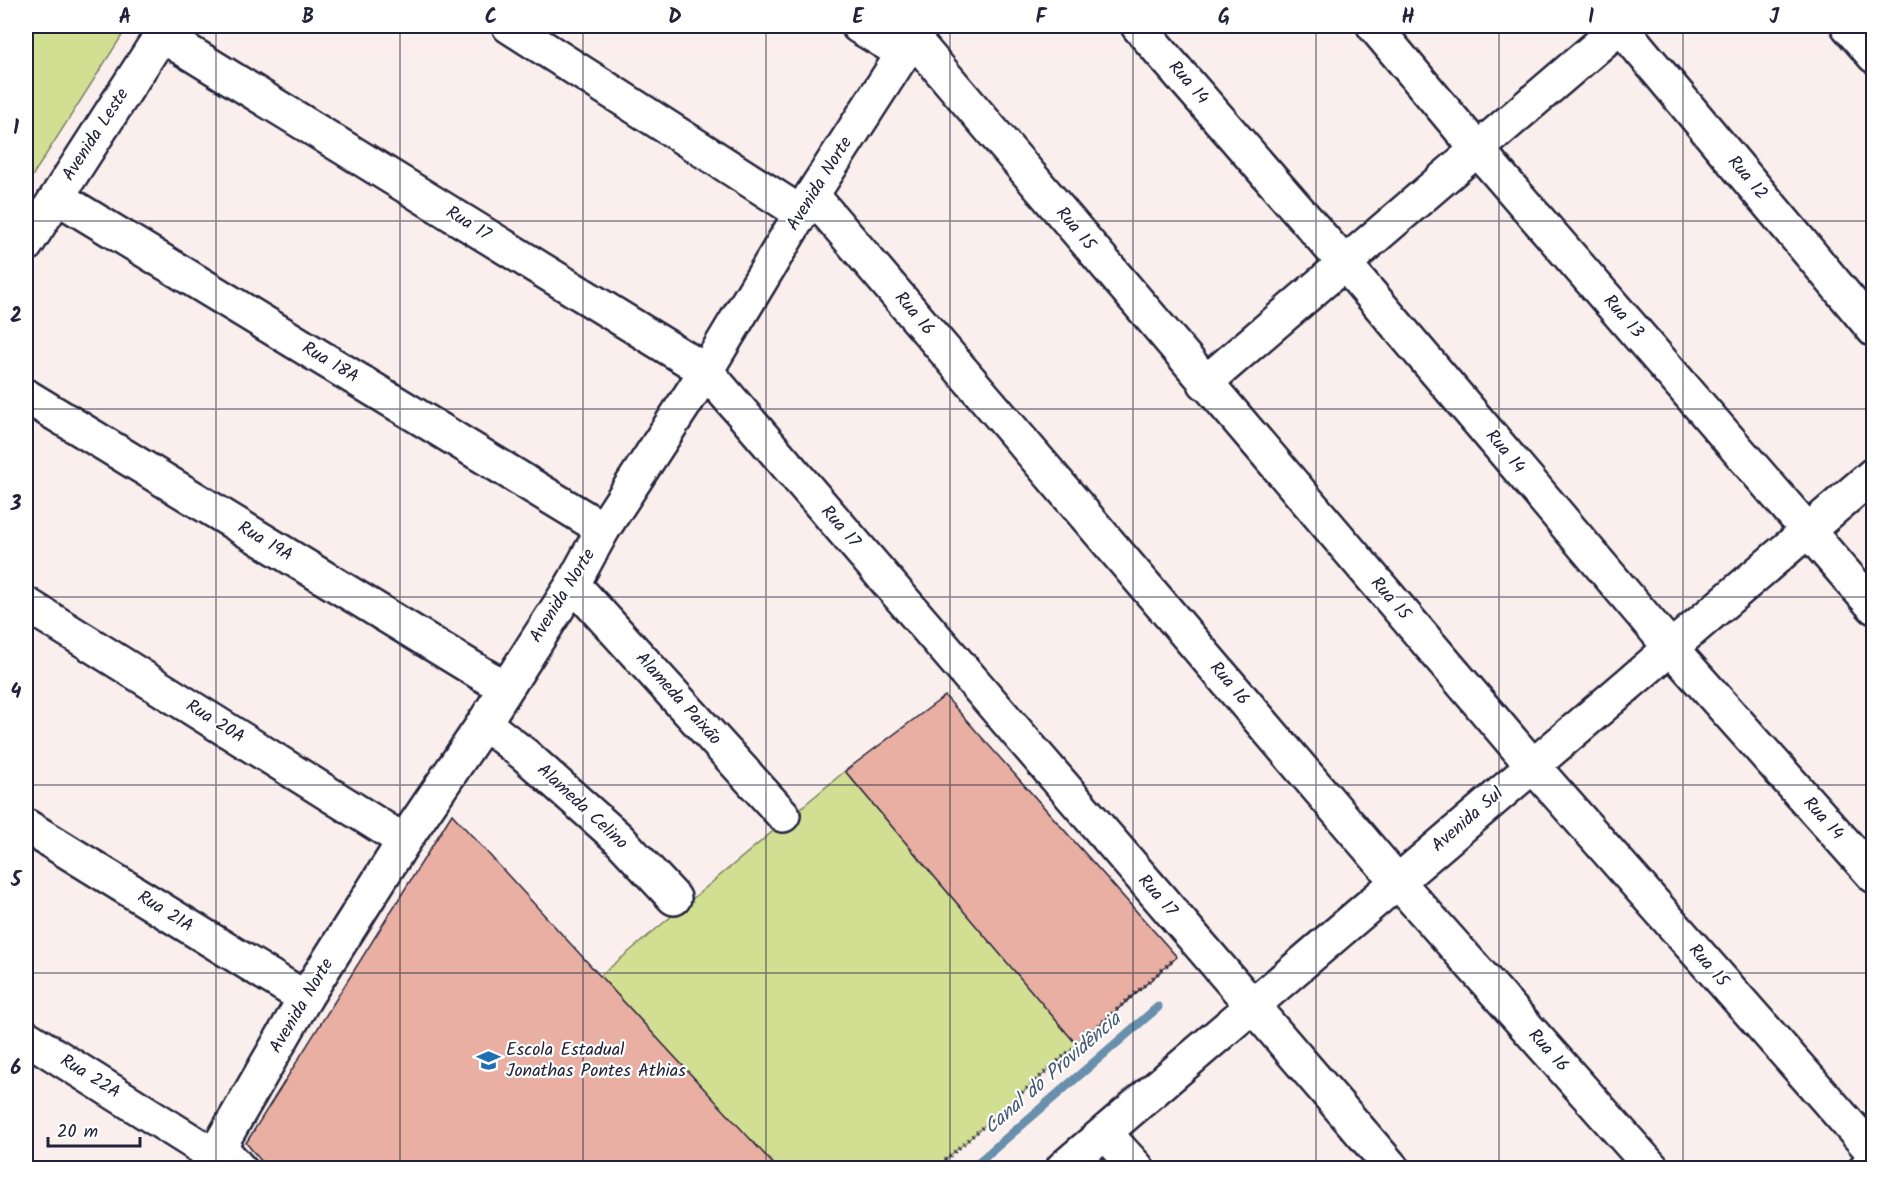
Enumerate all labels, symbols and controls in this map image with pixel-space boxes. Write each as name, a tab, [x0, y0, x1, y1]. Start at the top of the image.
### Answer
text: A	[119, 2, 131, 34]
text: B	[302, 2, 314, 34]
text: C	[485, 2, 497, 34]
text: D	[668, 2, 682, 34]
text: E	[852, 2, 864, 34]
text: F	[1036, 2, 1048, 34]
text: G	[1218, 2, 1230, 34]
text: H	[1401, 2, 1415, 34]
text: I	[1588, 2, 1594, 34]
text: J	[1769, 2, 1780, 34]
street label: Rua 14	[1161, 54, 1216, 112]
street label: Avenida Leste	[55, 83, 137, 187]
text: 1	[13, 113, 19, 145]
street label: Avenida Norte	[779, 131, 861, 237]
street label: Rua 12	[1720, 149, 1774, 207]
street label: Rua 17	[440, 199, 497, 250]
street label: Rua 15	[1048, 200, 1103, 259]
street label: Rua 16	[887, 285, 941, 343]
street label: Rua 13	[1595, 288, 1651, 346]
text: 2	[10, 301, 22, 333]
street label: Rua 18A	[296, 335, 364, 391]
street label: Rua 14	[1478, 423, 1532, 481]
text: 3	[10, 489, 22, 521]
street label: Rua 17	[813, 499, 867, 555]
street label: Rua 19A	[232, 514, 298, 570]
street label: Avenida Norte	[522, 543, 604, 649]
street label: Rua 15	[1363, 571, 1418, 628]
street label: Alameda Paixão	[628, 646, 728, 752]
street label: Rua 16	[1202, 655, 1256, 713]
text: 4	[11, 677, 22, 709]
street label: Rua 20A	[180, 692, 250, 752]
street label: Alameda Celino	[530, 757, 634, 857]
street label: Avenida Sul	[1425, 780, 1511, 860]
street label: Rua 14	[1795, 791, 1851, 847]
text: 5	[10, 865, 23, 897]
street label: Rua 17	[1130, 868, 1184, 924]
street label: Rua 21A	[131, 883, 199, 941]
street label: Rua 15	[1681, 938, 1736, 995]
street label: Avenida Norte	[262, 953, 342, 1059]
water label: Canal do Providência	[977, 1004, 1130, 1143]
street label: Rua 16	[1520, 1023, 1576, 1079]
place label: Escola Estadual Jonathas Pontes Athias	[506, 1036, 686, 1086]
street label: Rua 22A	[54, 1047, 126, 1107]
school or university icon: Escola Estadual Jonathas Pontes Athias	[475, 1047, 501, 1073]
text: 6	[11, 1053, 22, 1085]
scale bar	[48, 1110, 140, 1148]
text: 20 m	[57, 1118, 98, 1147]

